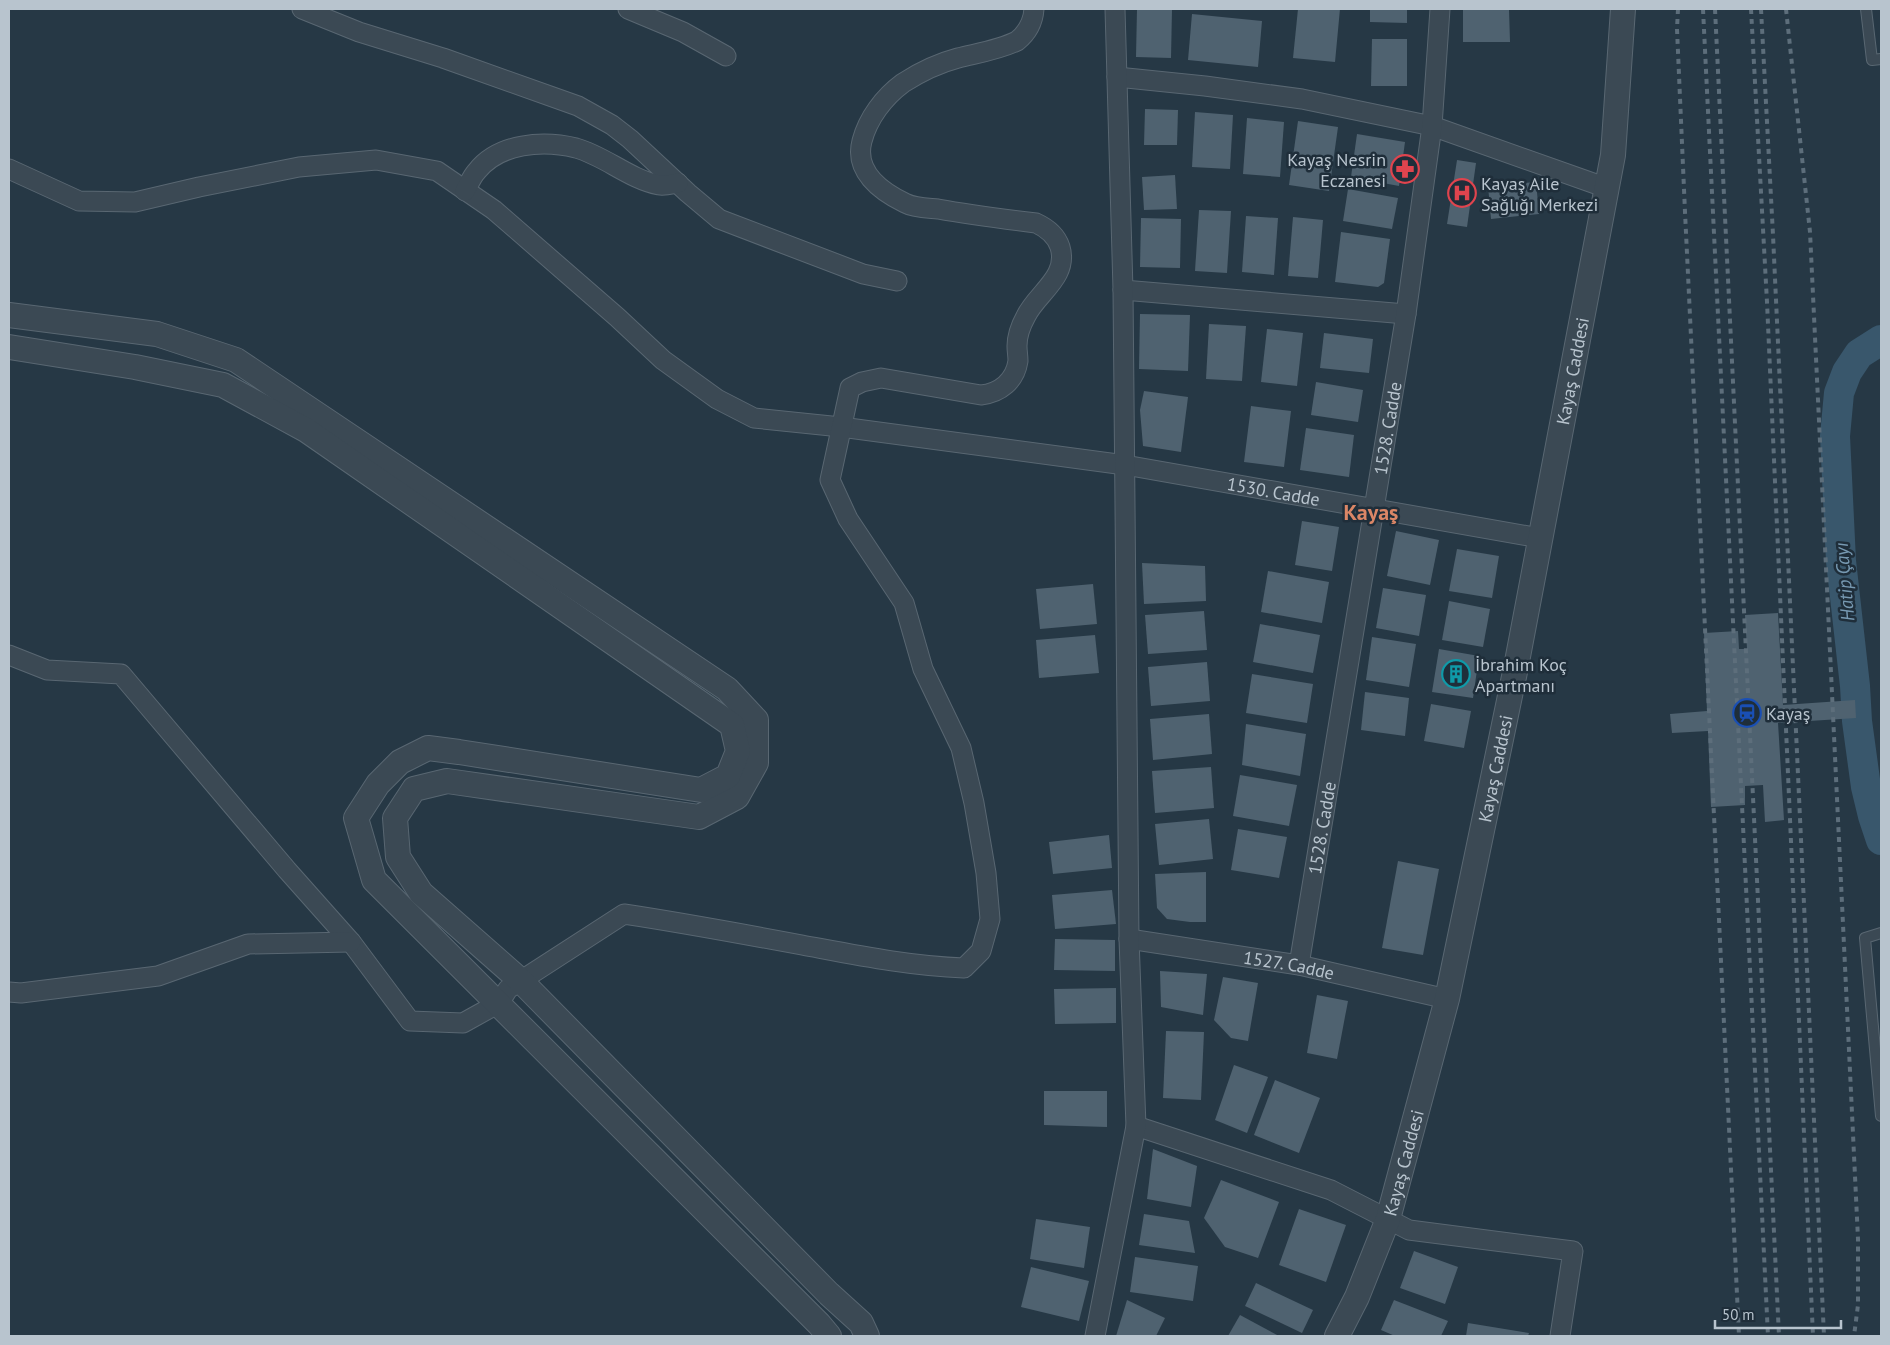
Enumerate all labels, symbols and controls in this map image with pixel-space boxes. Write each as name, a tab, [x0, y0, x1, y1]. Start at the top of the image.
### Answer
place label: Kayaş Nesrin Eczanesi	[1287, 148, 1386, 192]
pharmacy icon: Kayaş Nesrin Eczanesi	[1390, 154, 1420, 184]
place label: Kayaş Aile Sağlığı Merkezi	[1481, 172, 1598, 216]
hospital icon: Kayaş Aile Sağlığı Merkezi	[1447, 178, 1477, 208]
street label: Kayaş Caddesi	[1551, 315, 1594, 427]
street label: 1528. Cadde	[1368, 380, 1406, 476]
street label: 1530. Cadde	[1225, 472, 1322, 511]
district label: Kayaş	[1344, 498, 1398, 526]
water label: Hatip Çayı	[1829, 541, 1859, 622]
place label: İbrahim Koç Apartmanı	[1475, 653, 1567, 697]
building icon: İbrahim Koç Apartmanı	[1441, 659, 1471, 689]
station icon: Kayaş	[1732, 698, 1762, 728]
place label: Kayaş	[1766, 702, 1810, 725]
street label: Kayaş Caddesi	[1473, 713, 1517, 824]
street label: 1528. Cadde	[1303, 780, 1341, 876]
street label: 1527. Cadde	[1242, 945, 1337, 984]
street label: Kayaş Caddesi	[1378, 1107, 1428, 1218]
scale bar	[1715, 1298, 1841, 1330]
text: 50 m	[1722, 1305, 1755, 1324]

